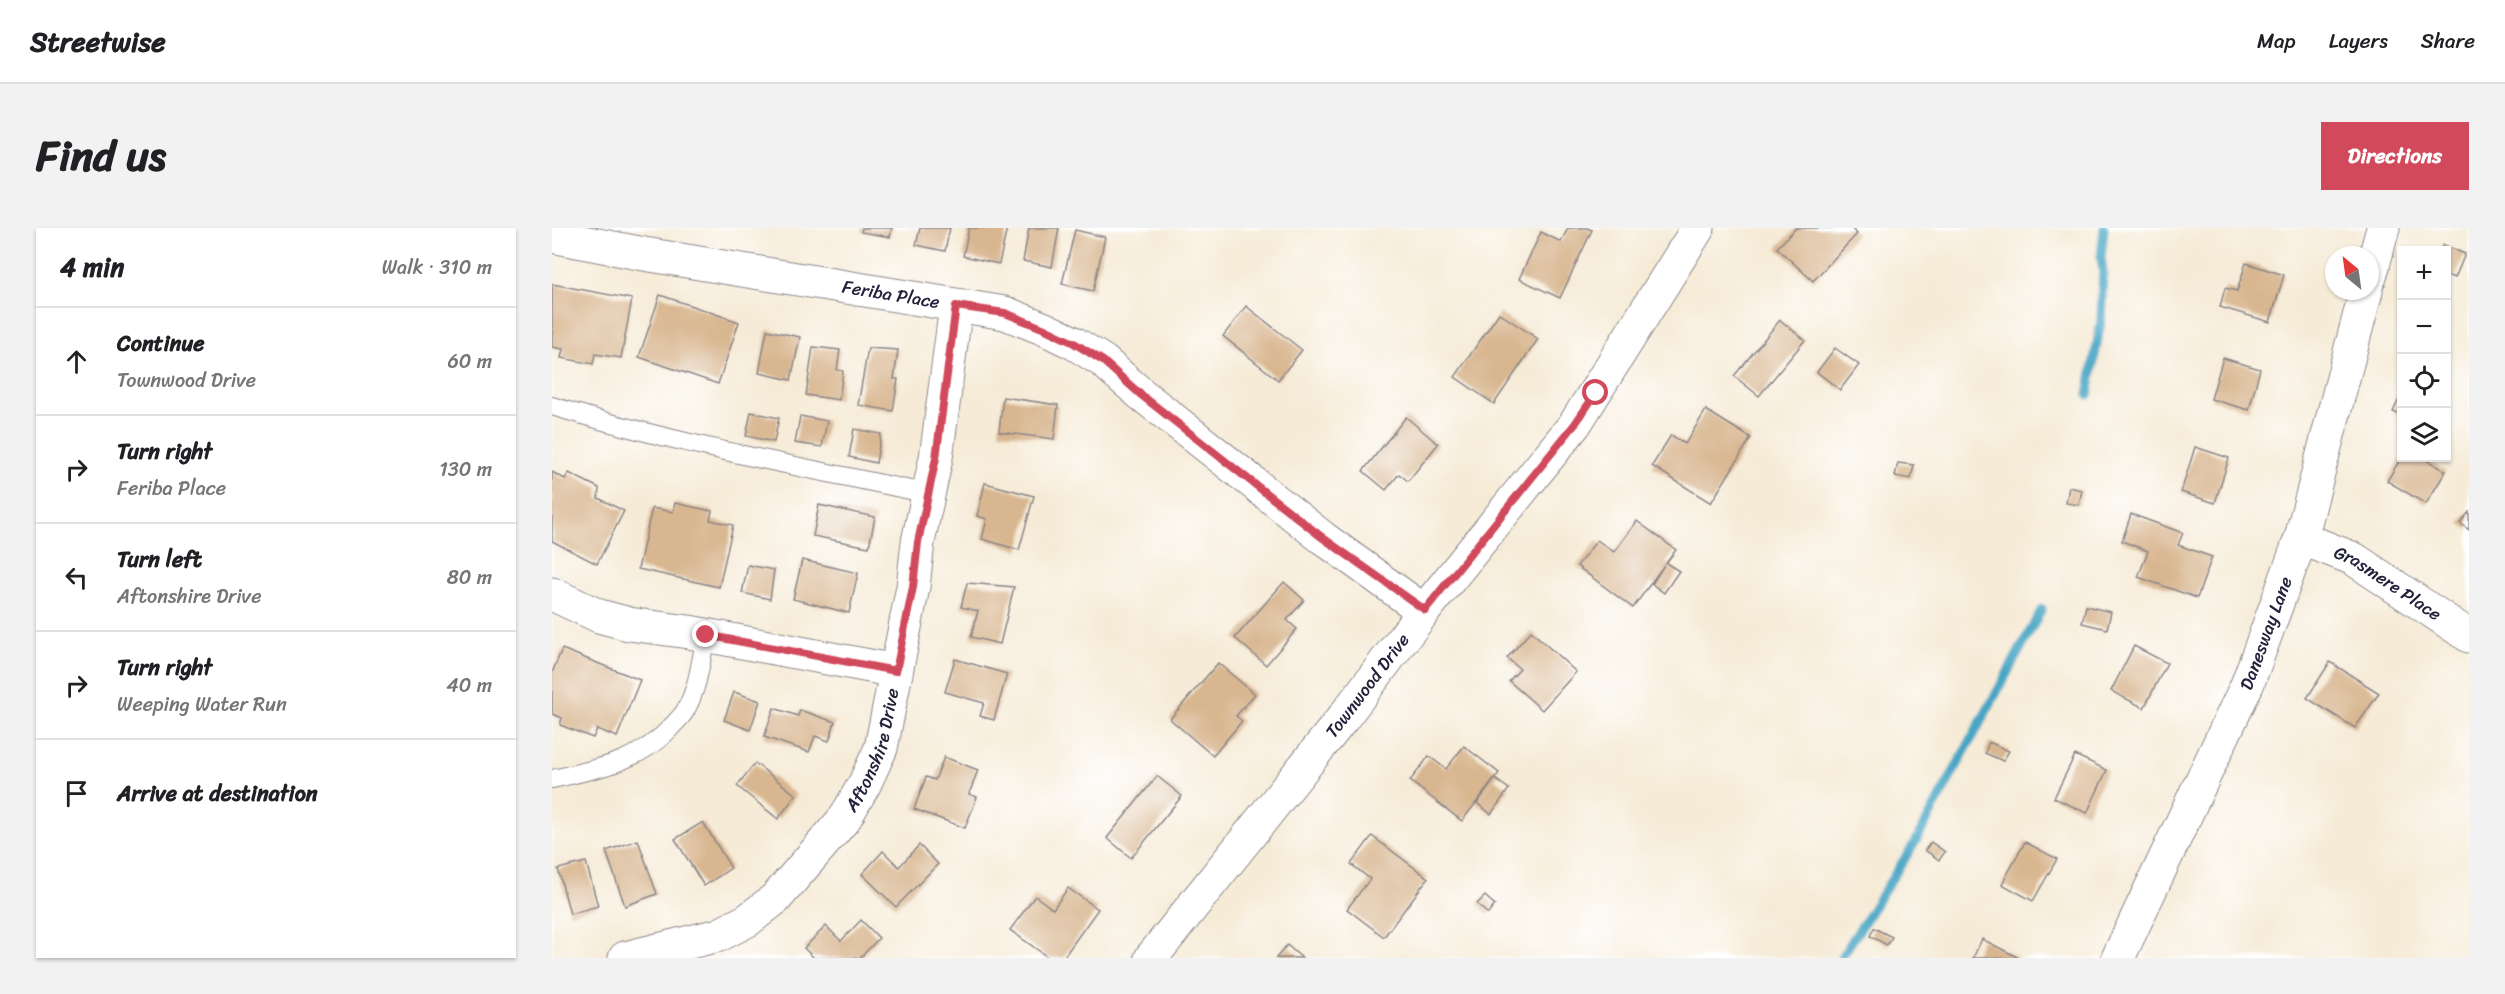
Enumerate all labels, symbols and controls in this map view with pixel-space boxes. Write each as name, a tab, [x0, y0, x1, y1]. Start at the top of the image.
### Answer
text: Streetwise	[30, 17, 166, 66]
text: Map	[2257, 22, 2296, 60]
text: Layers	[2329, 22, 2388, 60]
text: Share	[2421, 22, 2475, 60]
text: Find us	[36, 119, 166, 193]
button: Directions	[2321, 122, 2469, 190]
text: 4 min	[60, 244, 124, 290]
north arrow	[2325, 246, 2379, 300]
map controls	[2397, 246, 2451, 462]
button: +	[2397, 246, 2451, 300]
text: Walk · 310 m	[382, 250, 492, 285]
street label: Feriba Place	[840, 271, 942, 318]
button: −	[2397, 300, 2451, 354]
text: Continue	[117, 324, 205, 363]
text: 60 m	[447, 344, 492, 379]
icon: ahead	[60, 345, 93, 378]
button: locate	[2397, 354, 2451, 408]
text: Townwood Drive	[117, 363, 256, 398]
route start	[1582, 379, 1608, 405]
button: layers	[2397, 408, 2451, 462]
text: Turn right	[117, 432, 212, 471]
text: 130 m	[439, 452, 492, 487]
icon: right	[60, 453, 93, 486]
text: Feriba Place	[117, 471, 226, 506]
street label: Grasmere Place	[2329, 537, 2448, 629]
text: Turn left	[117, 540, 202, 579]
text: 80 m	[447, 560, 492, 595]
icon: left	[60, 561, 93, 594]
street label: Danesway Lane	[2230, 572, 2302, 695]
text: Aftonshire Drive	[117, 579, 261, 614]
route end	[692, 621, 718, 647]
street label: Townwood Drive	[1317, 626, 1418, 745]
text: Turn right	[117, 648, 212, 687]
text: 40 m	[446, 668, 492, 703]
icon: right	[60, 669, 93, 702]
street label: Aftonshire Drive	[835, 685, 909, 819]
text: Weeping Water Run	[117, 687, 287, 722]
text: Arrive at destination	[117, 774, 318, 813]
icon: arrive	[60, 777, 93, 810]

